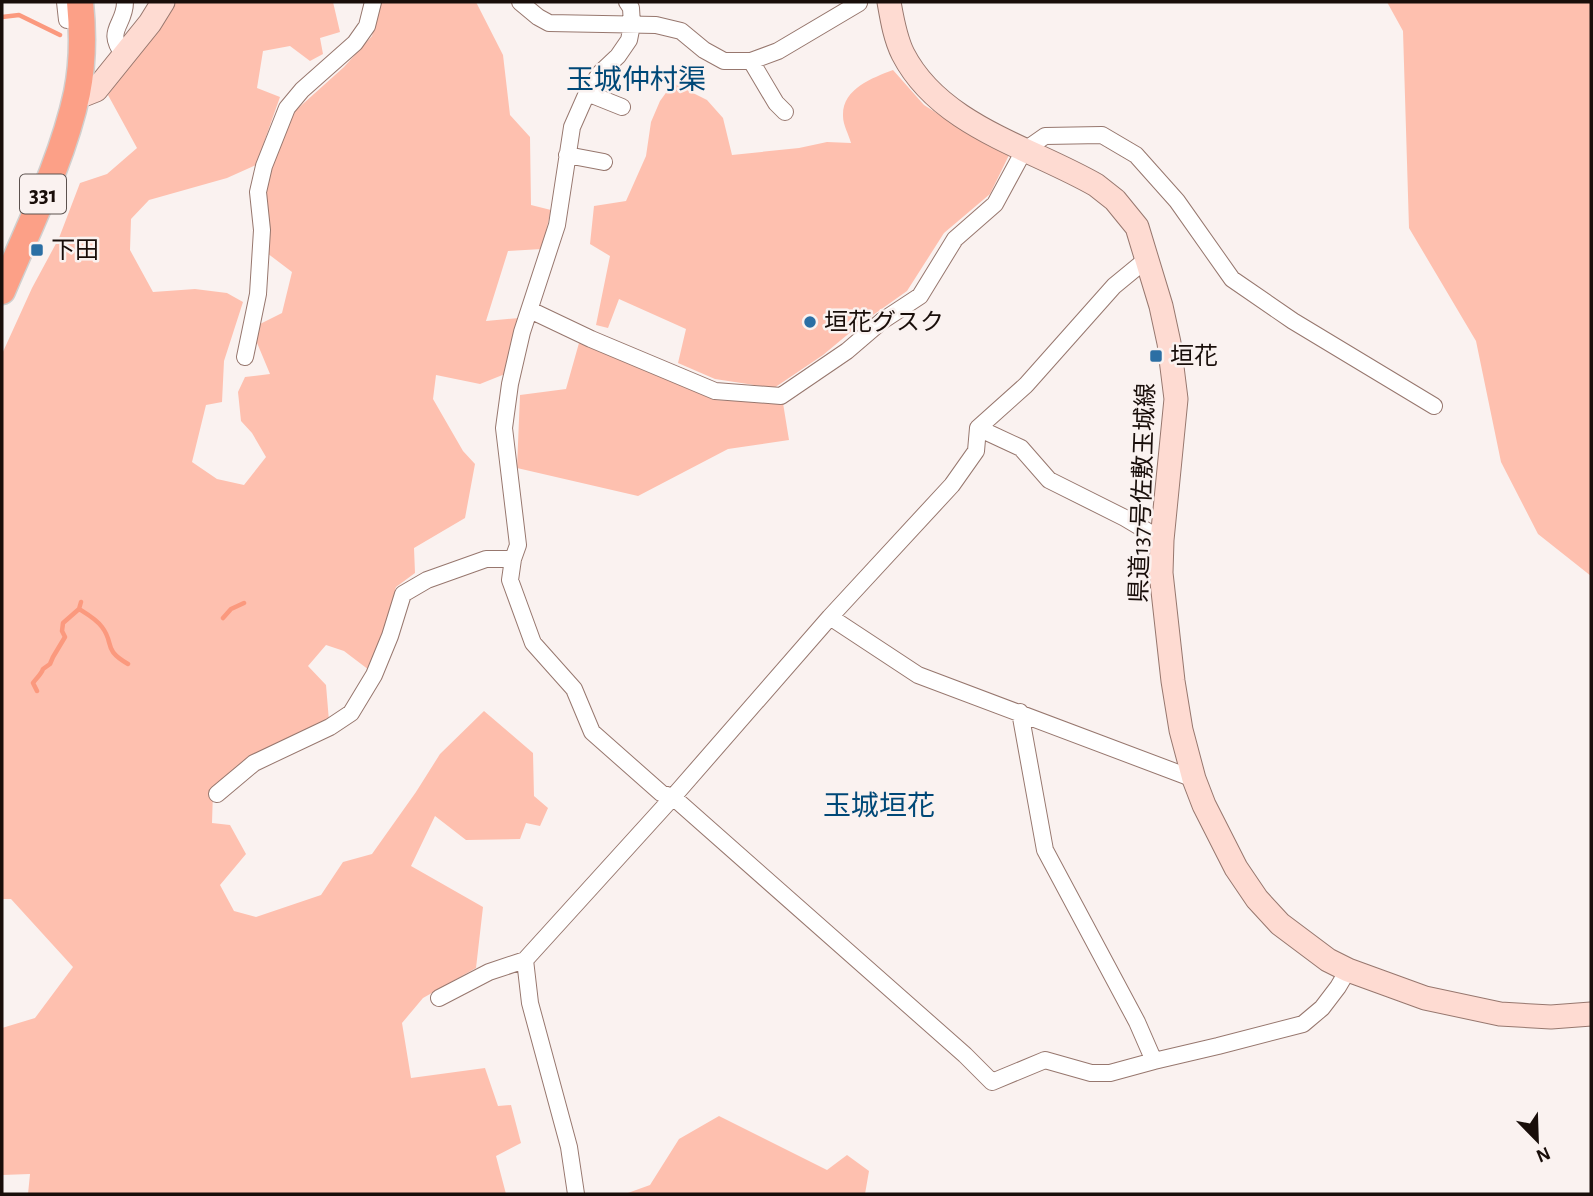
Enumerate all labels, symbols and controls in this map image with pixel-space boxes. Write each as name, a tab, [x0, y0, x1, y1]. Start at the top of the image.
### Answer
district label: 玉城仲村渠	[566, 65, 706, 95]
road number: 331	[20, 174, 66, 214]
place label: 下田	[51, 239, 99, 263]
marker: 下田	[29, 242, 45, 258]
place label: 垣花グスク	[824, 309, 944, 335]
marker: 垣花グスク	[802, 314, 818, 330]
place label: 垣花	[1170, 343, 1218, 369]
marker: 垣花	[1148, 348, 1164, 364]
street label: 県道137号佐敷玉城線	[1125, 383, 1159, 603]
district label: 玉城垣花	[823, 791, 935, 821]
north arrow	[1502, 1105, 1572, 1175]
text: N	[1533, 1143, 1553, 1166]

